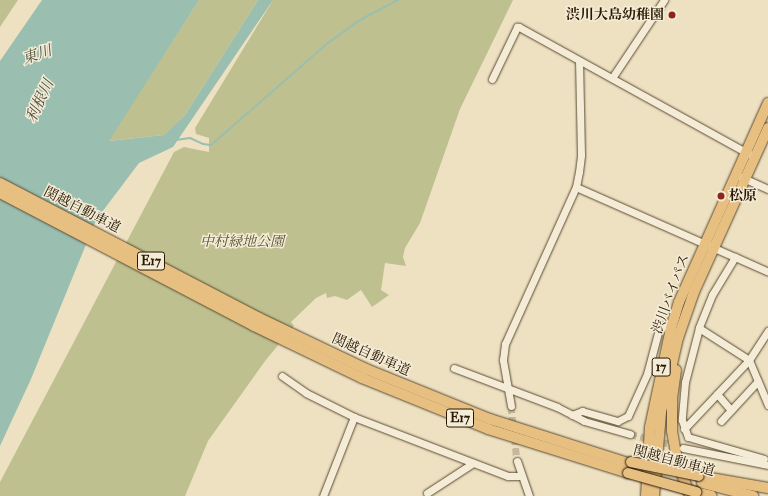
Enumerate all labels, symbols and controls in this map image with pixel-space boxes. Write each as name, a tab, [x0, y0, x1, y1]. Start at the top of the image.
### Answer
place label: 渋川大島幼稚園	[566, 7, 664, 23]
marker: 渋川大島幼稚園	[667, 10, 677, 20]
water label: 東川	[20, 42, 54, 68]
water label: 利根川	[22, 77, 58, 125]
street label: 関越自動車道	[41, 183, 123, 237]
place label: 松原	[729, 188, 757, 204]
marker: 松原	[716, 191, 726, 201]
park label: 中村緑地公園	[200, 234, 284, 250]
road number: E17	[137, 250, 165, 272]
street label: 渋川バイパス	[649, 252, 693, 336]
street label: 関越自動車道	[329, 330, 413, 380]
road number: 17	[651, 356, 671, 378]
road number: E17	[446, 407, 474, 429]
street label: 関越自動車道	[631, 442, 717, 480]

